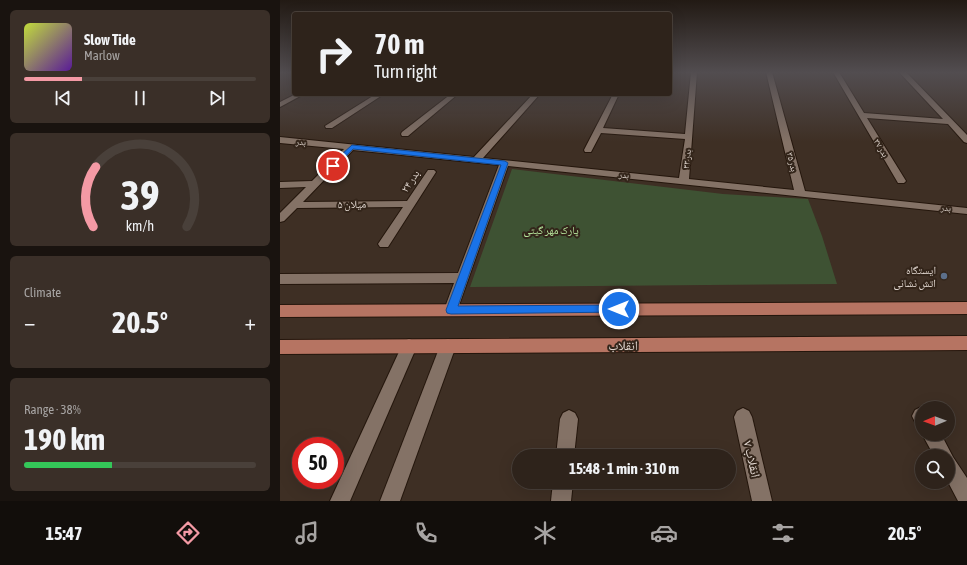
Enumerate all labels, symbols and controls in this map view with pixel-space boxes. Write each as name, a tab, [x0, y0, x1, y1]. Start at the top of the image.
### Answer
icon: right	[308, 28, 360, 80]
text: 70 m	[374, 28, 424, 60]
text: Slow Tide	[84, 31, 136, 48]
text: Marlow	[84, 48, 120, 63]
text: Turn right	[374, 61, 437, 82]
icon: previous	[52, 87, 74, 109]
icon: pause	[129, 87, 151, 109]
icon: next	[206, 87, 228, 109]
street label: بدر	[294, 136, 307, 148]
street label: بدر ۳۷	[871, 137, 891, 160]
street label: بدر ۳۳	[681, 148, 693, 169]
pin	[316, 149, 350, 183]
street label: بدر ۳۵	[785, 151, 799, 173]
icon: arrive	[322, 155, 344, 177]
street label: بدر ۲۴	[398, 168, 422, 194]
street label: بدر	[617, 169, 630, 181]
text: 39	[120, 171, 160, 219]
street label: میلان ۵	[338, 198, 366, 211]
street label: بدر	[939, 202, 952, 214]
text: km/h	[126, 218, 154, 234]
park label: پارک مهر گیتی	[523, 224, 579, 237]
place label: ایستگاه اتش نشانی	[893, 264, 936, 290]
marker: ایستگاه اتش نشانی	[939, 271, 949, 281]
text: Climate	[24, 285, 61, 300]
position arrow	[598, 288, 640, 330]
text: 20.5°	[112, 305, 168, 339]
text: −	[24, 309, 35, 335]
text: +	[245, 309, 256, 335]
street label: انقلاب	[608, 338, 638, 353]
north arrow	[915, 401, 955, 441]
map controls	[915, 401, 955, 489]
text: Range · 38%	[24, 402, 81, 417]
text: 190 km	[24, 422, 105, 456]
speed limit sign: 50	[292, 437, 344, 489]
street label: انقلاب ۷	[740, 439, 764, 479]
button: search	[915, 449, 955, 489]
text: 15:48 · 1 min · 310 m	[569, 460, 679, 477]
icon: directions	[174, 519, 202, 547]
icon: music	[293, 519, 321, 547]
icon: phone	[412, 519, 440, 547]
icon: climate	[531, 519, 559, 547]
icon: car	[650, 519, 678, 547]
icon: filters	[769, 519, 797, 547]
text: 15:47	[46, 523, 83, 544]
text: 20.5°	[888, 523, 921, 544]

